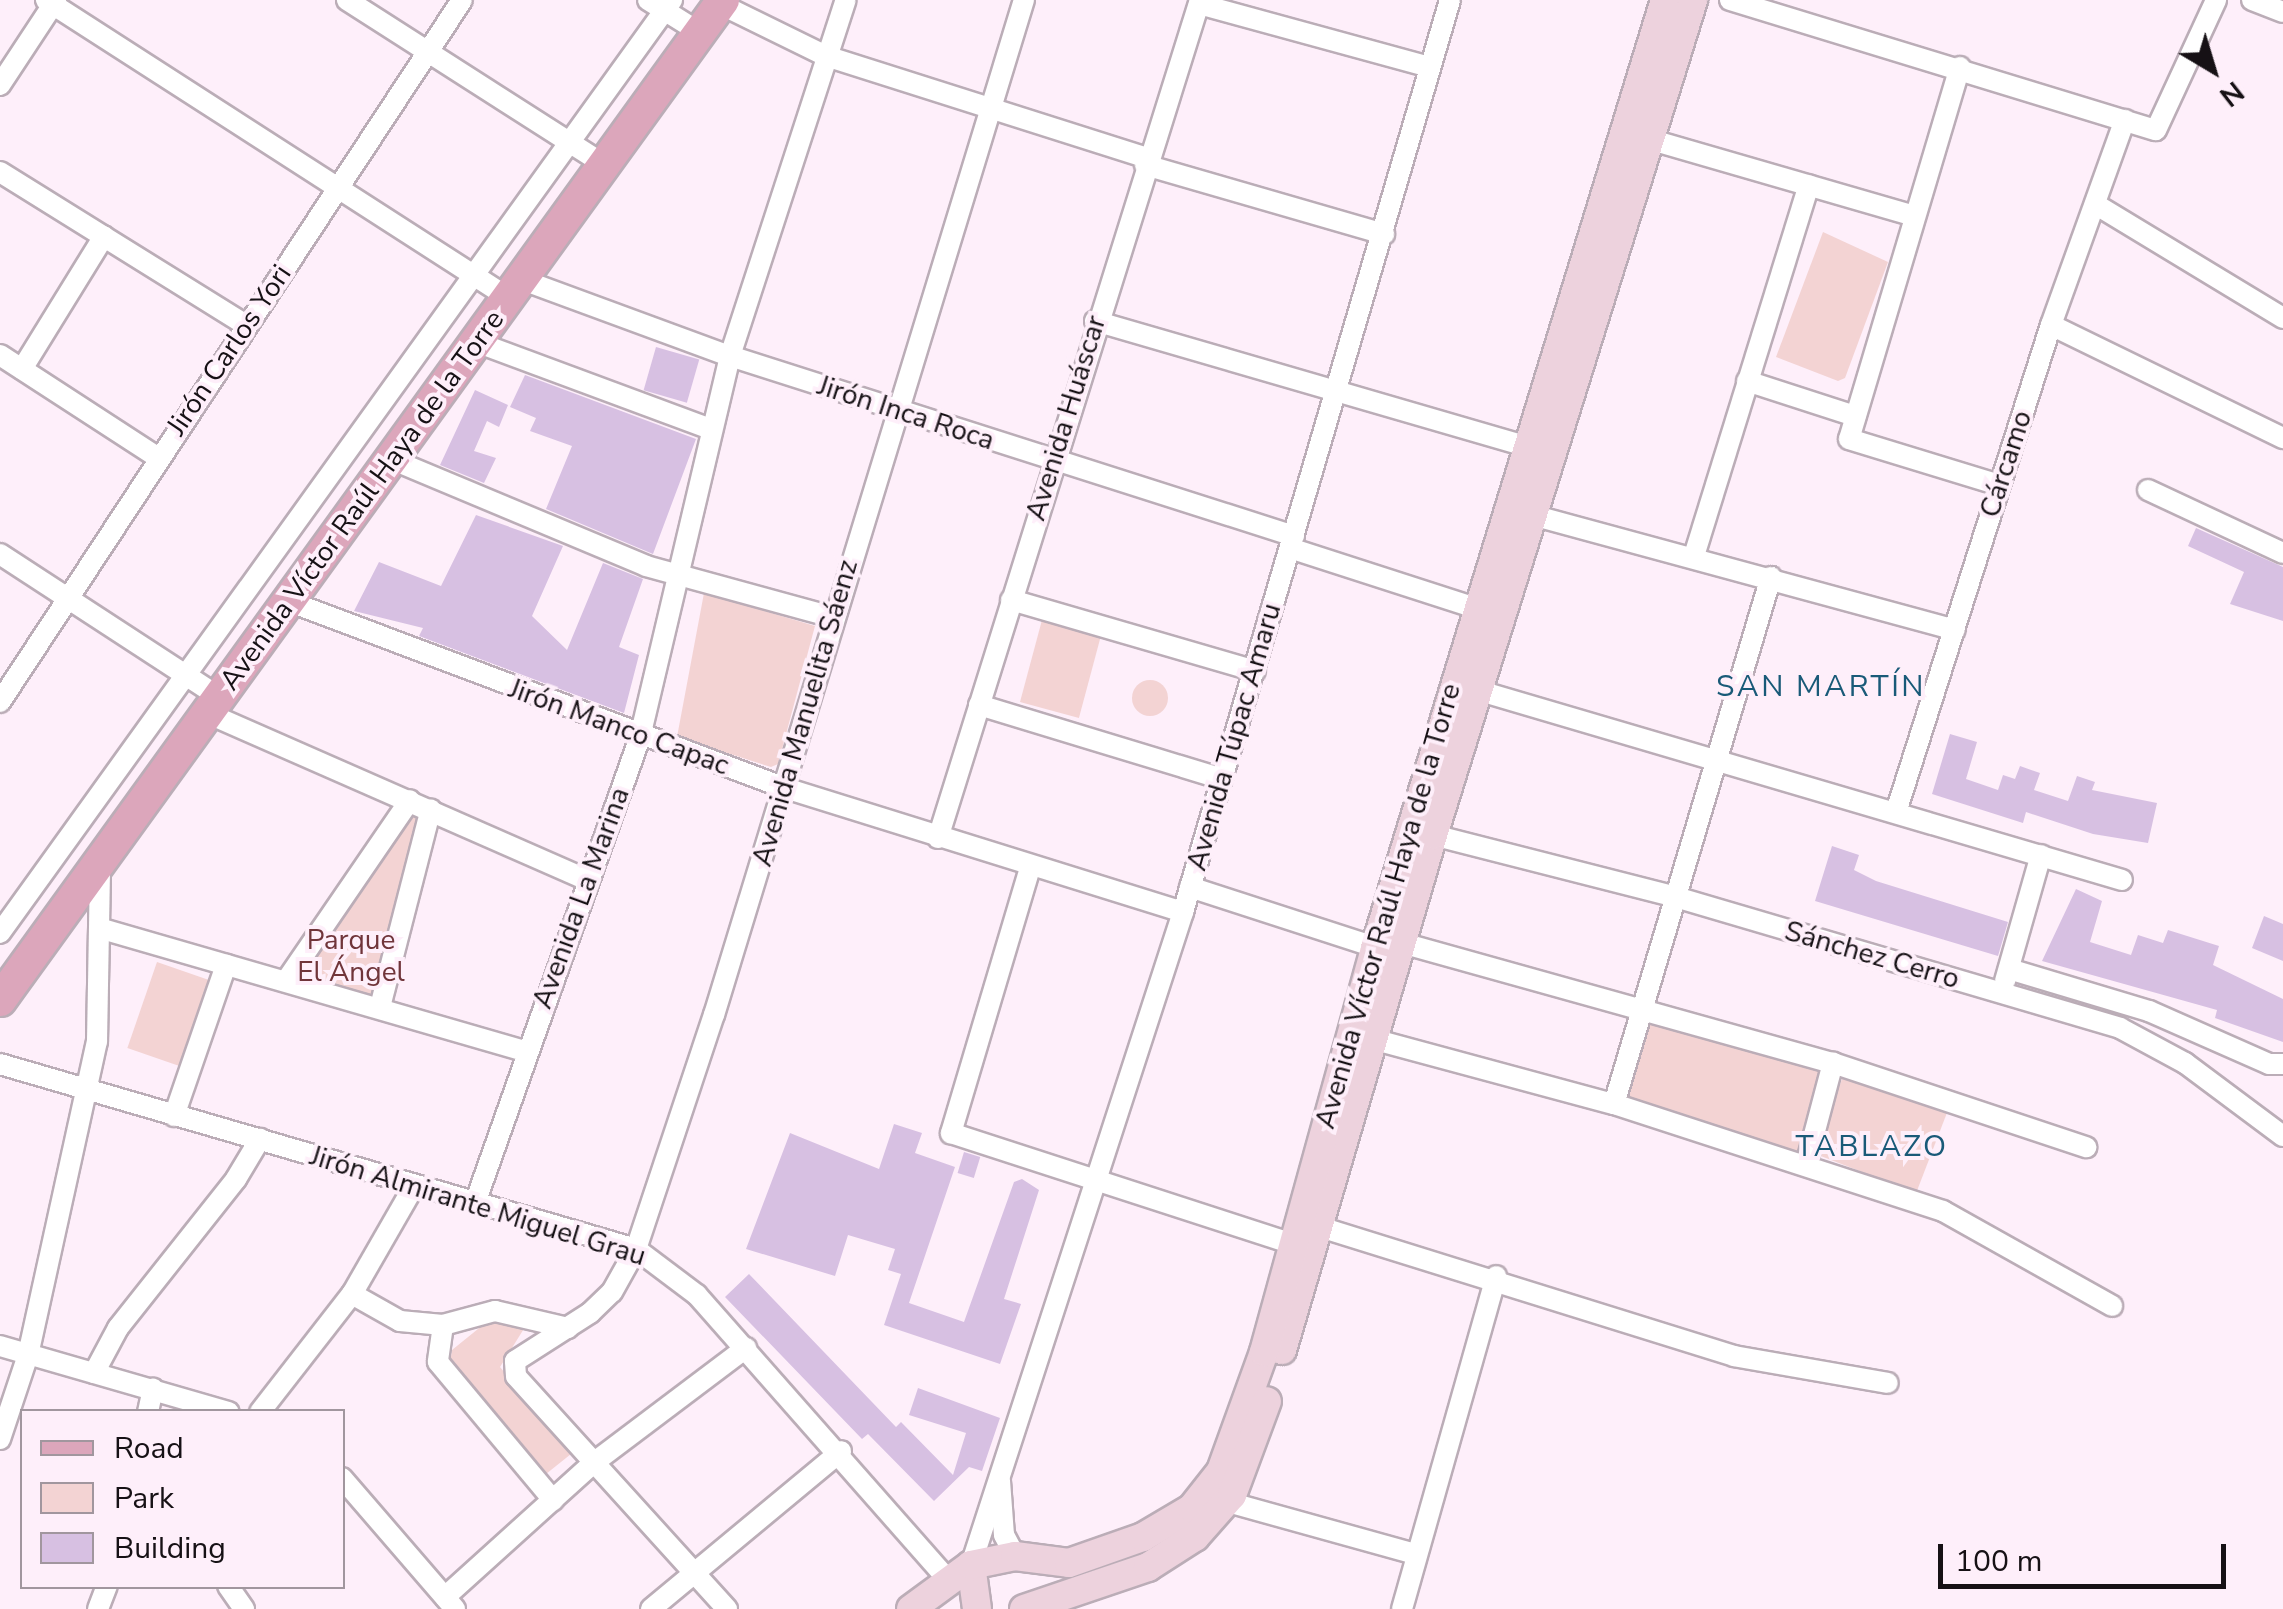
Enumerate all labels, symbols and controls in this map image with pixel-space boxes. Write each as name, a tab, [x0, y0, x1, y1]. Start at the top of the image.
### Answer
north arrow	[2163, 20, 2263, 120]
text: N	[2212, 72, 2251, 115]
street label: Jirón Carlos Yori	[160, 258, 298, 442]
street label: Avenida Víctor Raúl Haya de la Torre	[213, 303, 511, 697]
street label: Avenida Huáscar	[1019, 311, 1113, 525]
street label: Jirón Inca Roca	[813, 369, 999, 457]
street label: Cárcamo	[1973, 406, 2039, 522]
street label: Avenida Manuelita Sáenz	[745, 556, 865, 870]
street label: Avenida Túpac Amaru	[1180, 600, 1288, 874]
district label: SAN MARTÍN	[1716, 669, 1926, 705]
street label: Jirón Manco Capac	[504, 672, 734, 782]
street label: Avenida Víctor Raúl Haya de la Torre	[1308, 680, 1468, 1132]
street label: Avenida La Marina	[525, 783, 637, 1013]
street label: Sánchez Cerro	[1781, 914, 1963, 996]
park label: Parque El Ángel	[297, 923, 405, 989]
district label: TABLAZO	[1796, 1129, 1948, 1165]
street label: Jirón Almirante Miguel Grau	[306, 1139, 650, 1273]
legend	[20, 1409, 345, 1589]
text: Road	[114, 1428, 184, 1469]
text: Park	[114, 1478, 174, 1519]
scale bar	[1943, 1524, 2230, 1586]
text: Building	[114, 1528, 226, 1569]
text: 100 m	[1955, 1541, 2042, 1582]

